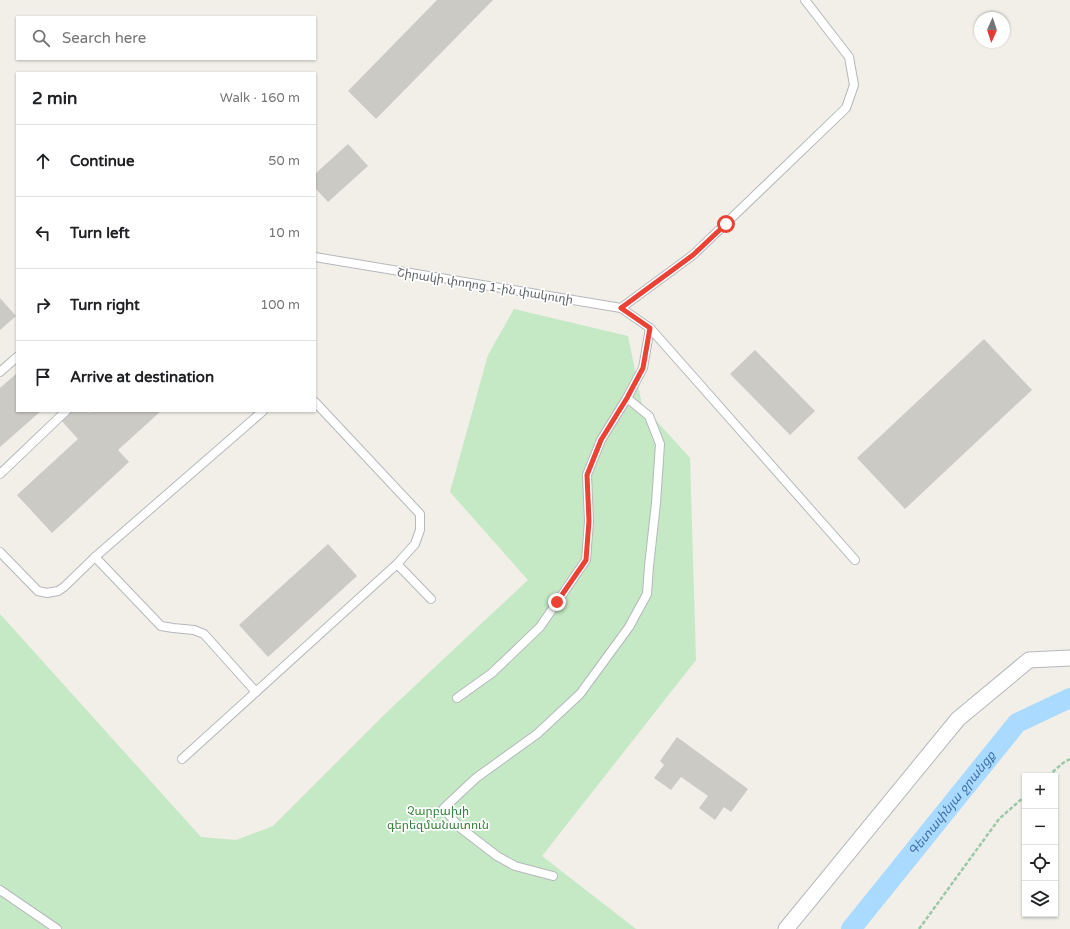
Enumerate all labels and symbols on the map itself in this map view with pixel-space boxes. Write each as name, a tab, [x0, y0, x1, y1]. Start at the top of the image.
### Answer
north arrow	[974, 12, 1010, 48]
route start	[717, 215, 735, 233]
street label: Շիրակի փողոց 1-ին փակուղի	[396, 265, 574, 307]
route end	[548, 593, 566, 611]
water label: Գետափնյա ջրանցք	[905, 747, 1000, 859]
park label: Չարբախի գերեզմանատուն	[387, 804, 489, 832]

